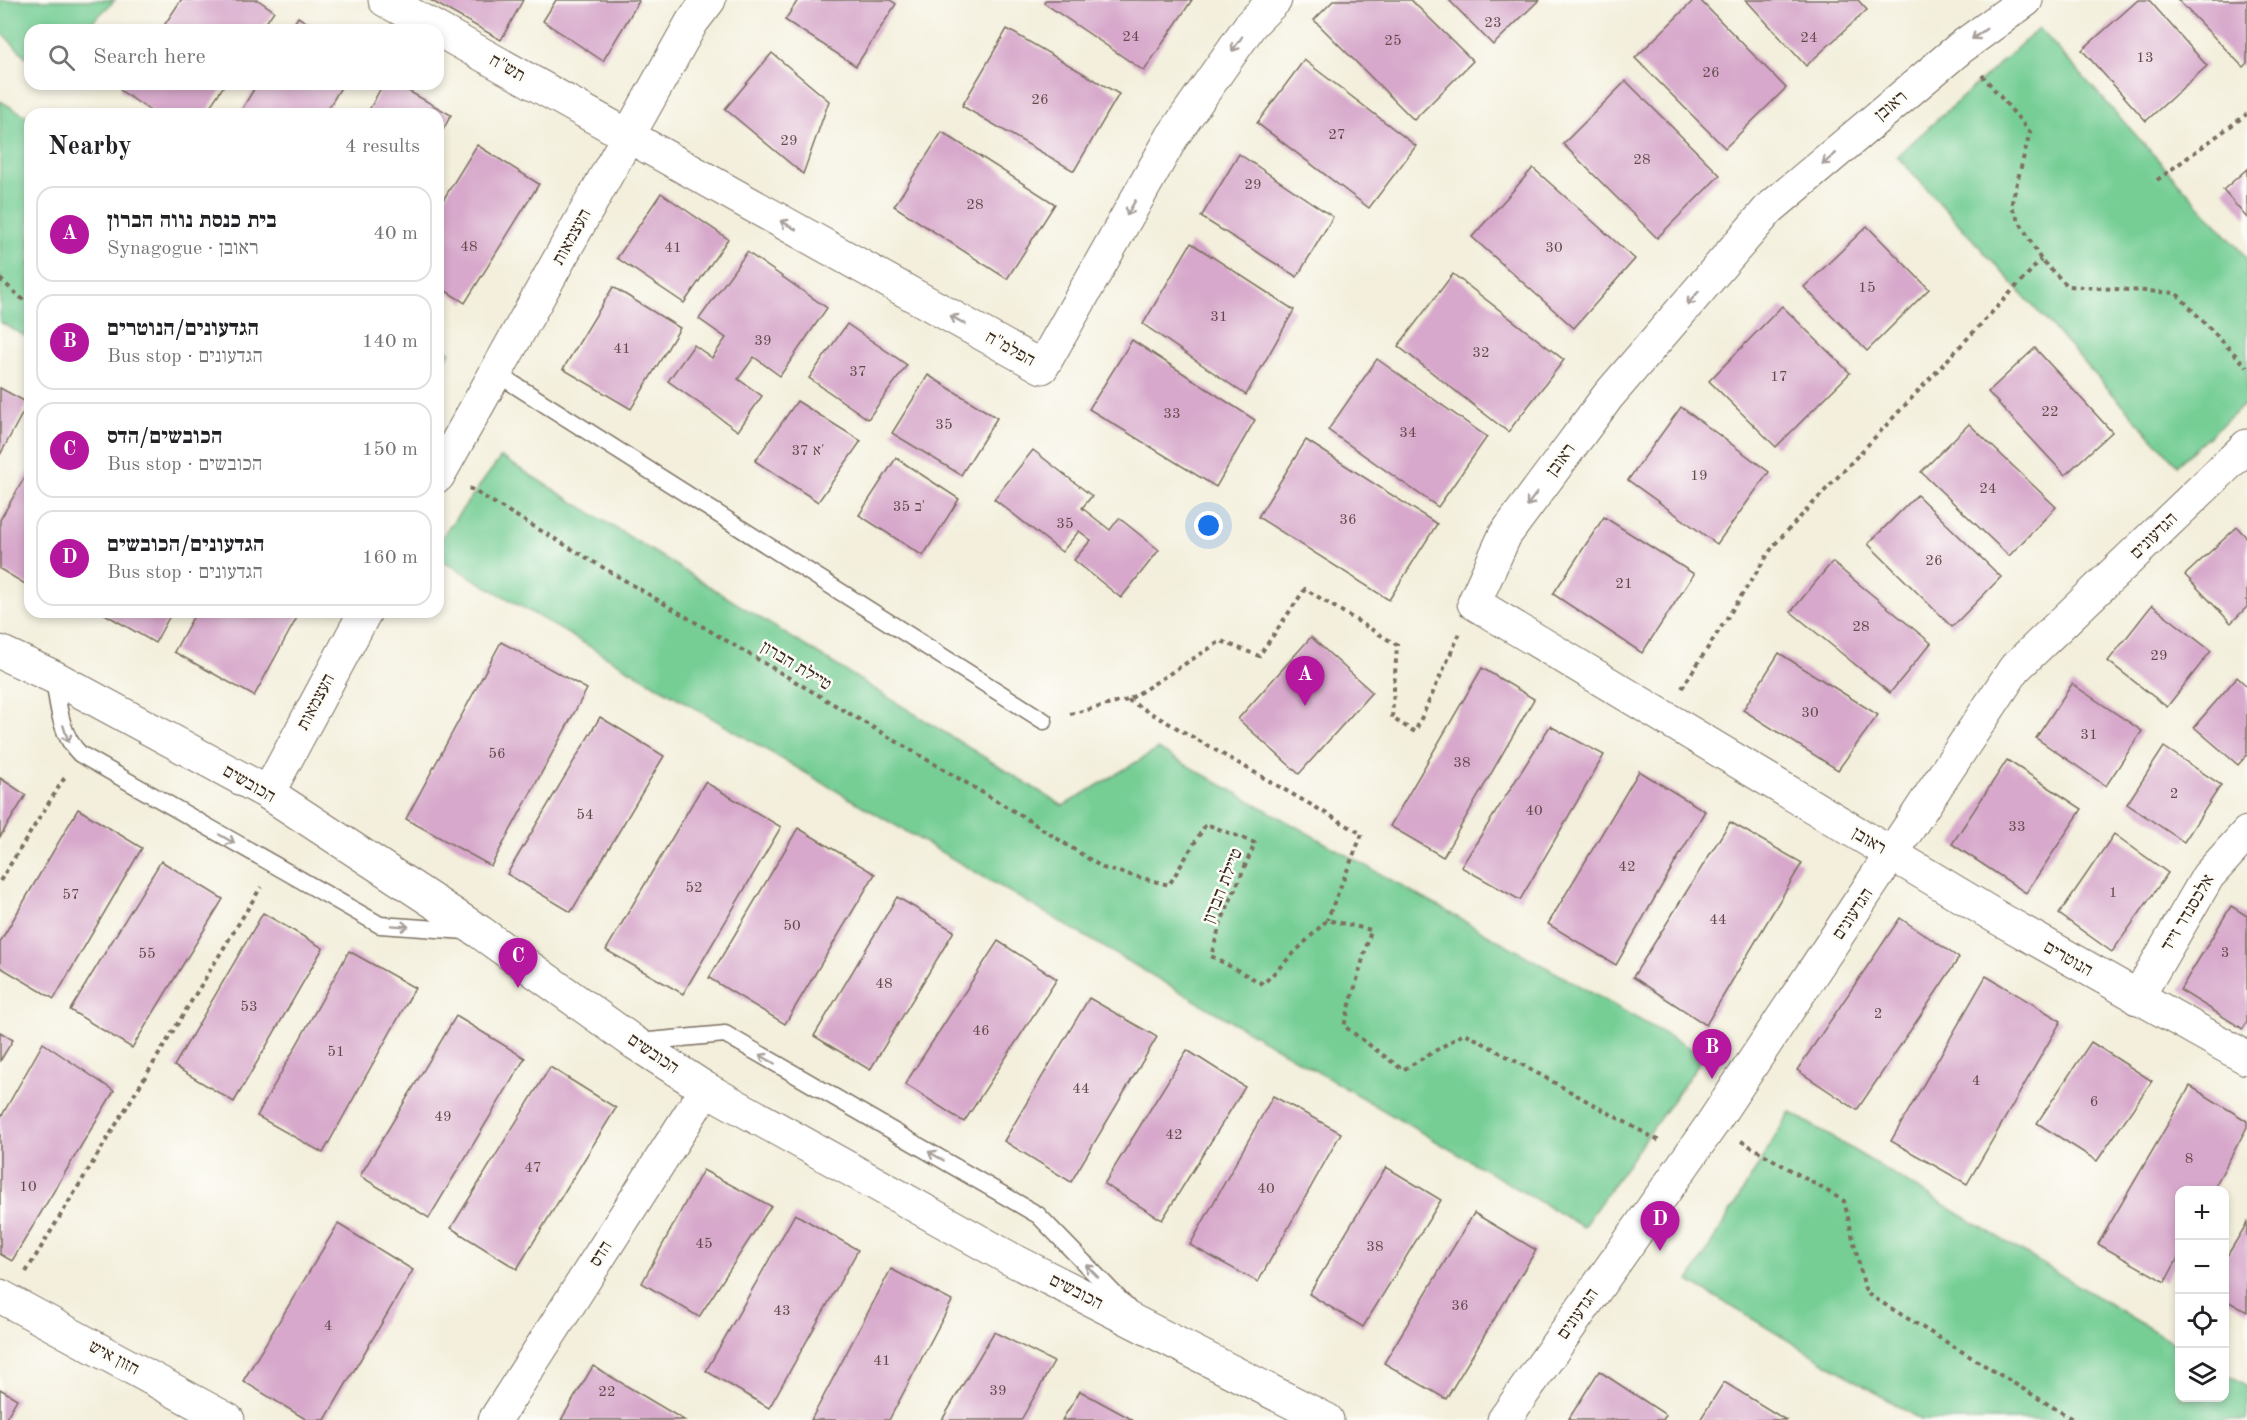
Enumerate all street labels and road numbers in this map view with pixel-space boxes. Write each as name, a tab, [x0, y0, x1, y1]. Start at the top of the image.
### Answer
street label: תש"ח	[486, 51, 528, 85]
street label: ראובן	[1871, 88, 1911, 124]
street label: העצמאות	[549, 206, 595, 268]
street label: הפלמ"ח	[982, 327, 1038, 370]
street label: ראובן	[1543, 440, 1579, 480]
street label: הגדעונים	[2127, 509, 2181, 563]
street label: טיילת הברון	[757, 637, 835, 694]
street label: העצמאות	[294, 671, 338, 733]
street label: הכובשים	[220, 762, 278, 806]
street label: ראובן	[1849, 824, 1889, 858]
street label: טיילת הברון	[1199, 846, 1246, 926]
street label: אלכסנדר זייד	[2157, 871, 2218, 955]
street label: הגדעונים	[1829, 885, 1877, 943]
street label: הנוטרים	[2040, 938, 2096, 980]
street label: הכובשים	[624, 1030, 682, 1078]
street label: הדס	[586, 1238, 616, 1270]
street label: הכובשים	[1046, 1271, 1106, 1313]
street label: הגדעונים	[1554, 1285, 1602, 1343]
street label: חזון איש	[86, 1337, 142, 1379]

